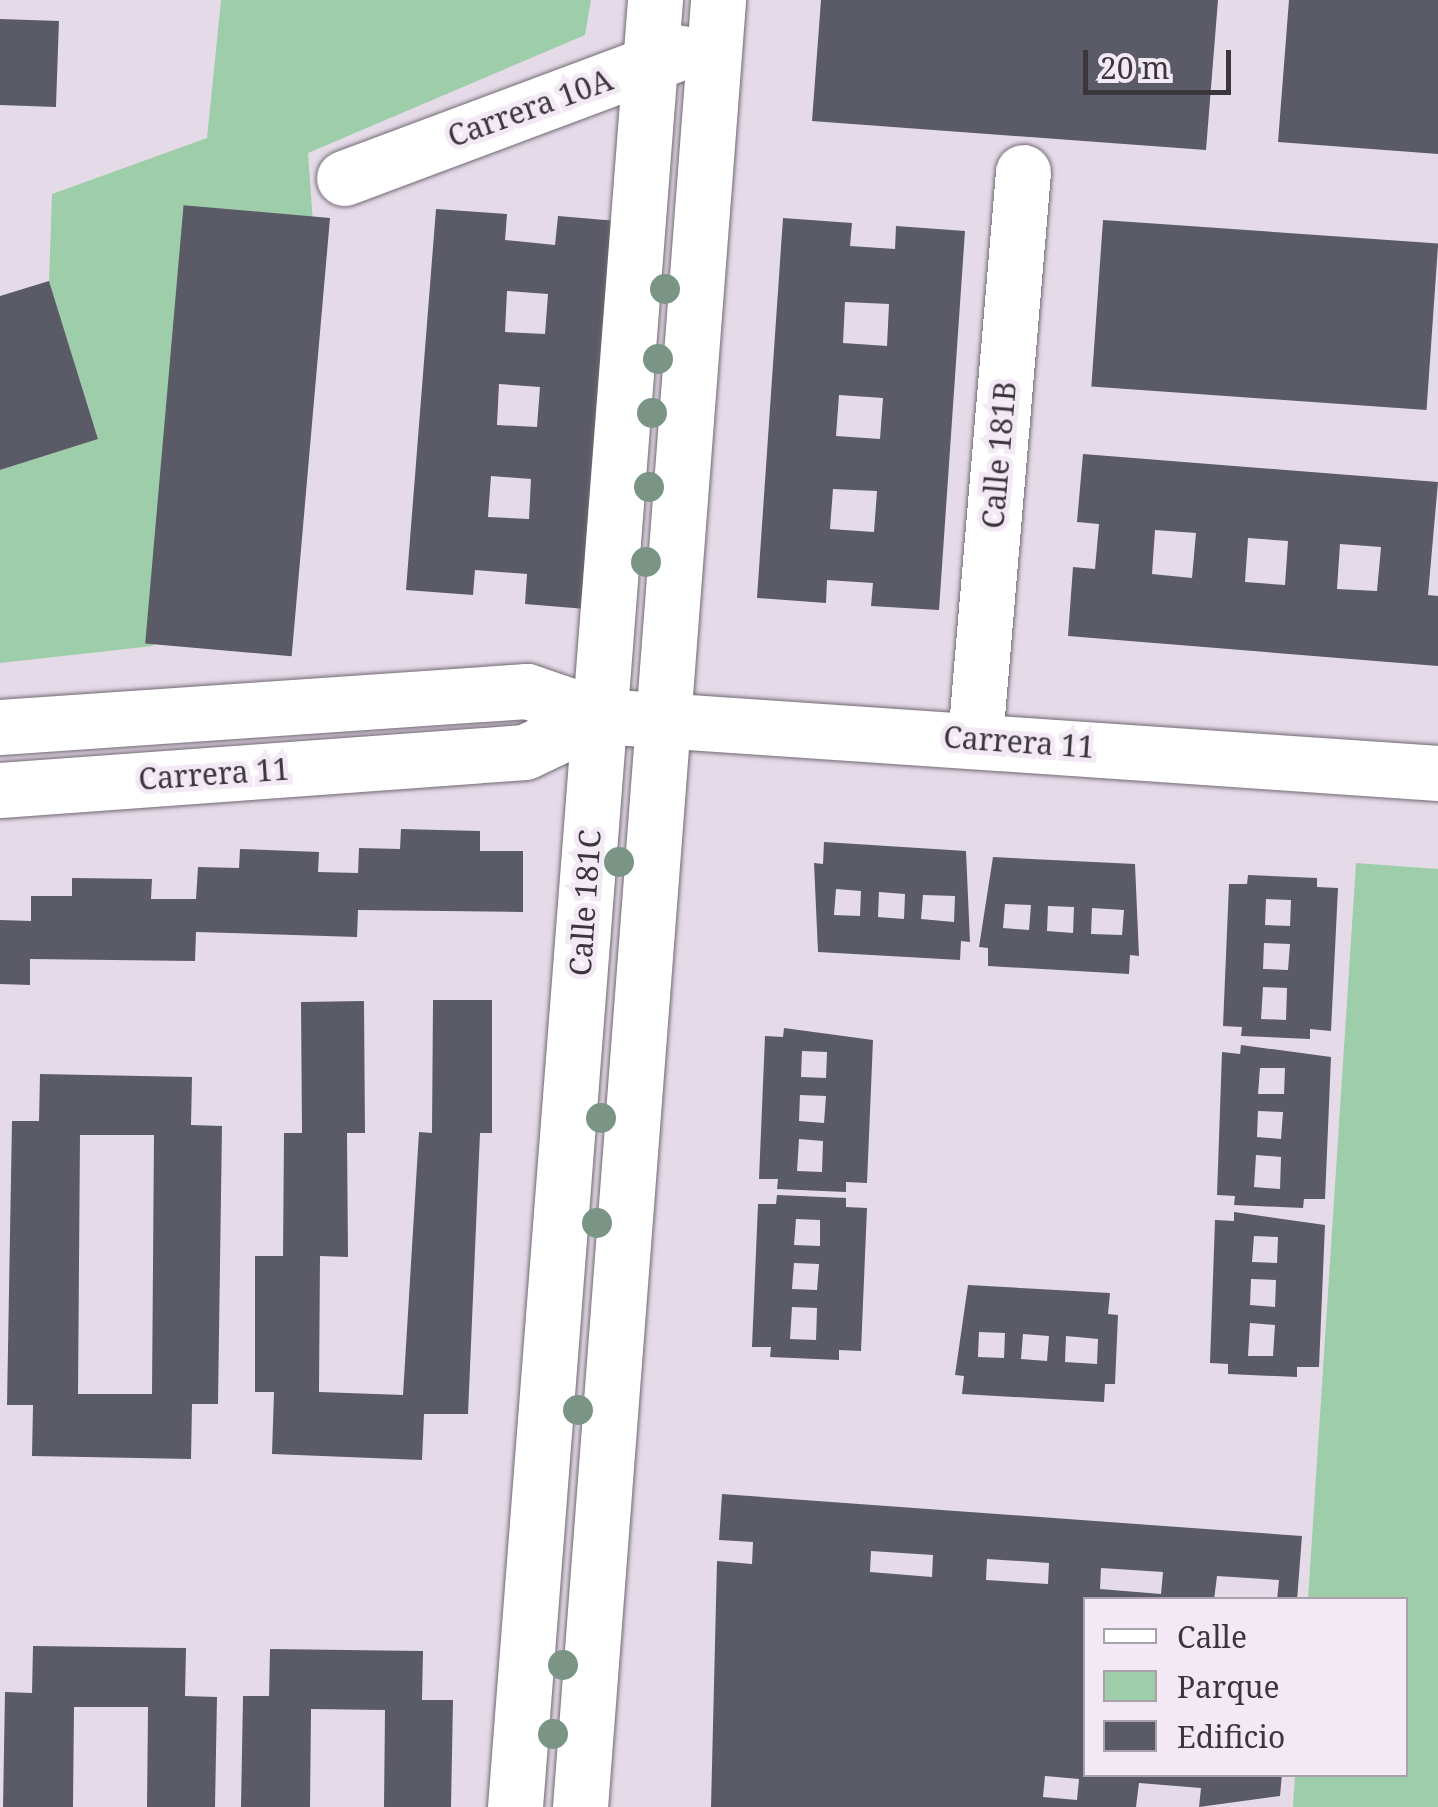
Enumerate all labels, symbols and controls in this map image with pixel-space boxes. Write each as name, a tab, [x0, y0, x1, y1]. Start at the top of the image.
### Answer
scale bar	[1088, 30, 1236, 92]
text: 20 m	[1100, 47, 1170, 88]
street label: Carrera 10A	[443, 62, 617, 154]
street label: Calle 181B	[975, 380, 1023, 530]
street label: Carrera 11	[942, 719, 1096, 765]
street label: Carrera 11	[137, 751, 291, 797]
street label: Calle 181C	[562, 829, 608, 977]
legend	[1083, 1597, 1408, 1777]
text: Calle	[1177, 1616, 1247, 1657]
text: Parque	[1177, 1666, 1280, 1707]
text: Edificio	[1177, 1716, 1285, 1757]

